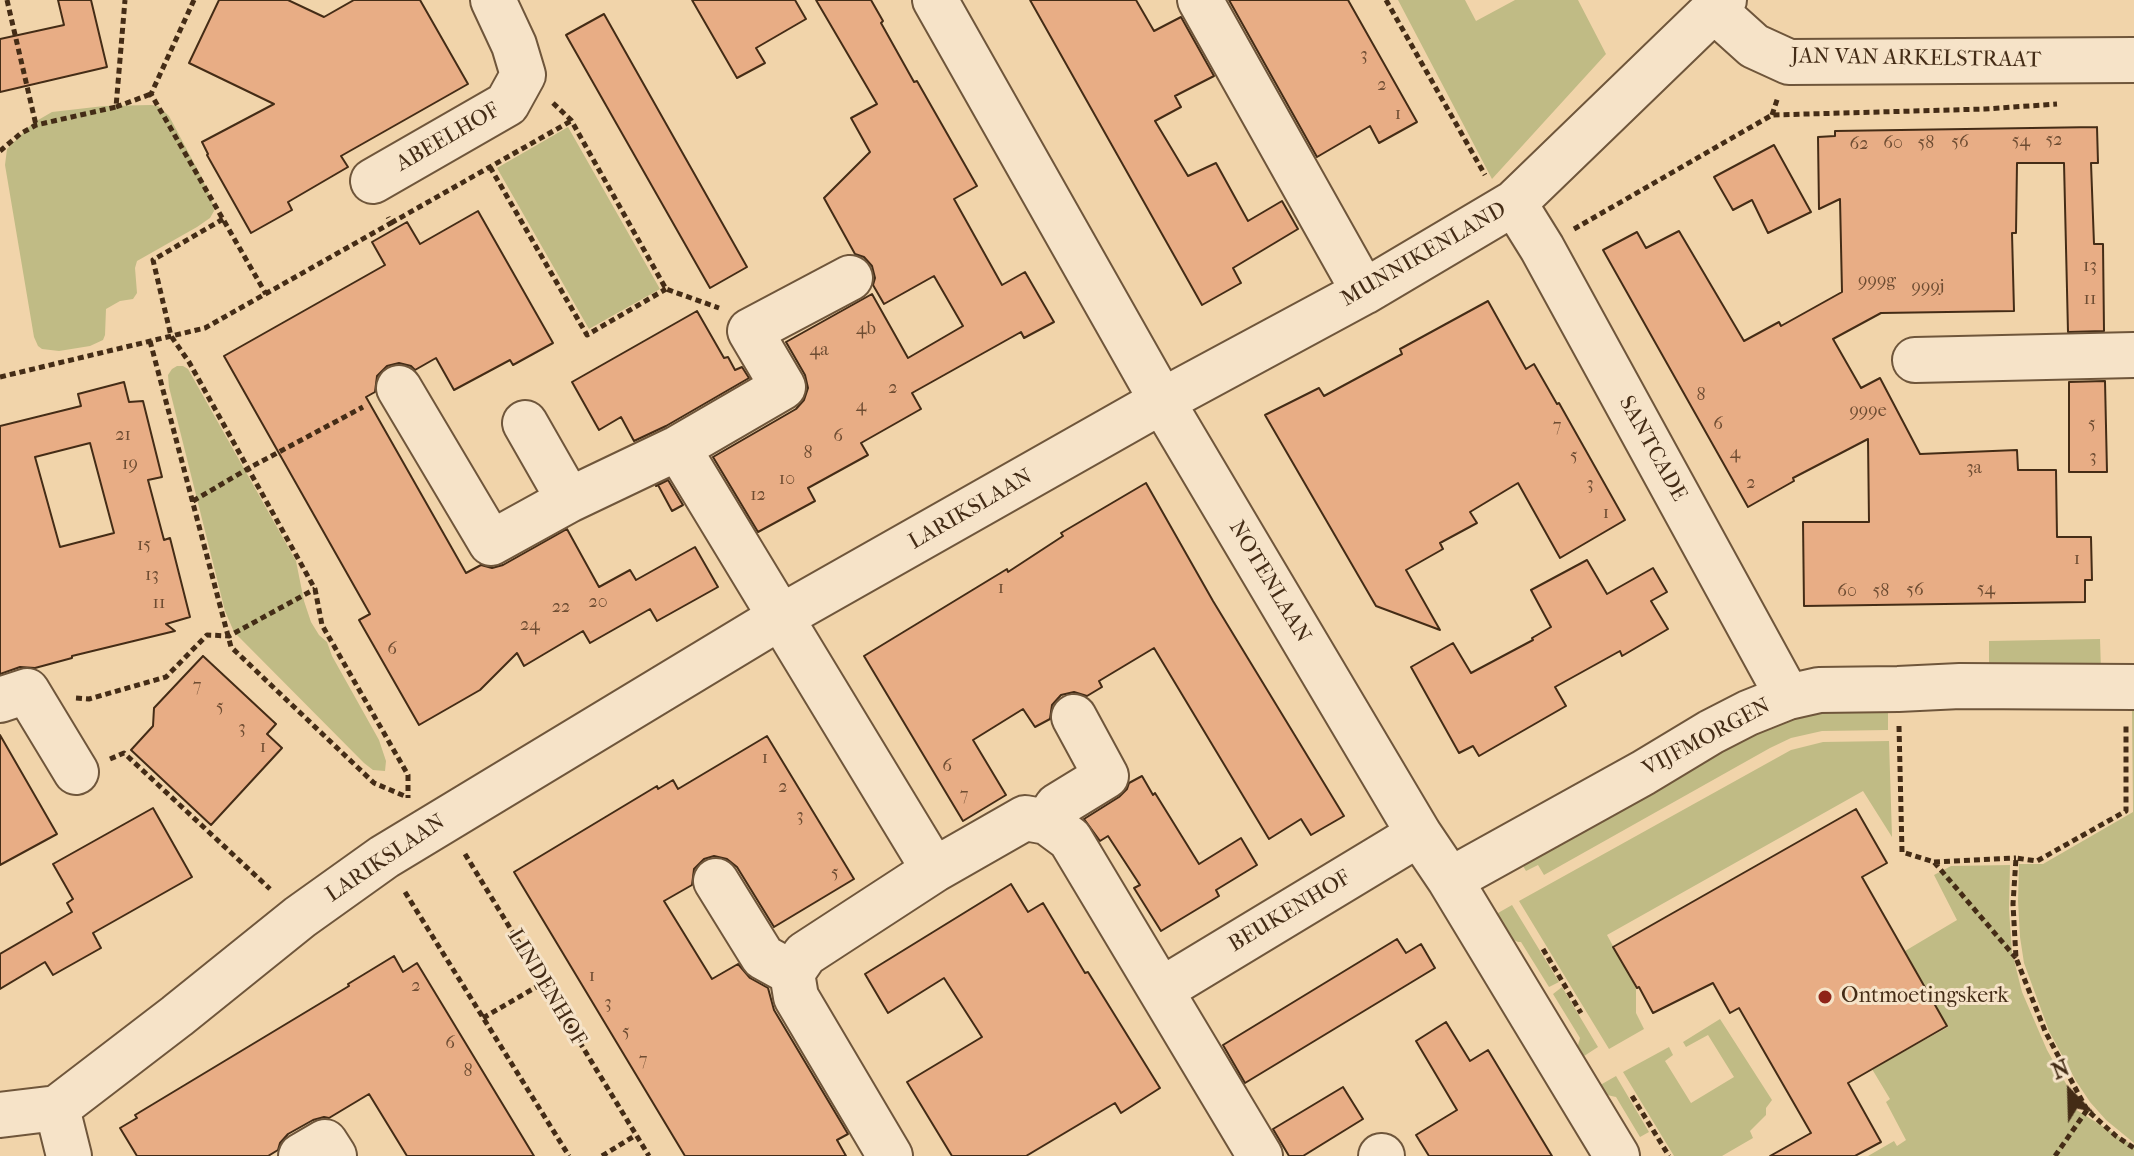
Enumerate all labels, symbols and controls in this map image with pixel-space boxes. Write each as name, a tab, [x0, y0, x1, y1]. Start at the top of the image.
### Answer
street label: JAN VAN ARKELSTRAAT	[1791, 44, 2041, 74]
house number: 3	[1360, 45, 1368, 67]
house number: 2	[1377, 75, 1387, 97]
street label: ABEELHOF	[392, 98, 504, 178]
house number: 1	[1395, 104, 1401, 126]
house number: 52	[2045, 130, 2063, 152]
house number: 54	[2012, 131, 2030, 153]
house number: 56	[1951, 132, 1969, 154]
house number: 60	[1883, 133, 1903, 155]
house number: 58	[1918, 133, 1934, 155]
house number: 62	[1849, 134, 1869, 156]
street label: MUNNIKENLAND	[1337, 197, 1511, 313]
house number: 13	[2083, 256, 2097, 278]
house number: 999g	[1858, 271, 1896, 293]
house number: 999j	[1912, 277, 1944, 299]
house number: 11	[2084, 289, 2096, 311]
house number: 4b	[856, 319, 876, 341]
house number: 4a	[810, 340, 828, 362]
house number: 2	[888, 378, 898, 400]
house number: 8	[1696, 385, 1706, 407]
street label: SANTCADE	[1612, 392, 1692, 506]
house number: 4	[856, 396, 866, 418]
house number: 999e	[1849, 401, 1887, 423]
house number: 6	[1713, 414, 1723, 436]
house number: 5	[2088, 414, 2096, 436]
house number: 7	[1553, 416, 1561, 438]
house number: 21	[115, 425, 131, 447]
house number: 6	[833, 426, 843, 448]
house number: 8	[803, 443, 813, 465]
house number: 4	[1730, 443, 1740, 465]
house number: 5	[1570, 446, 1578, 468]
house number: 3	[2089, 447, 2097, 469]
house number: 19	[122, 454, 138, 476]
house number: 3a	[1966, 458, 1982, 480]
street label: LARIKSLAAN	[904, 464, 1038, 556]
house number: 10	[779, 469, 795, 491]
house number: 2	[1746, 473, 1756, 495]
house number: 3	[1586, 474, 1594, 496]
house number: 12	[750, 485, 766, 507]
house number: 1	[1603, 503, 1609, 525]
street label: NOTENLAAN	[1222, 516, 1316, 648]
house number: 15	[137, 535, 151, 557]
house number: 1	[2074, 549, 2080, 571]
house number: 13	[145, 565, 159, 587]
house number: 1	[998, 578, 1004, 600]
house number: 54	[1977, 579, 1995, 601]
house number: 56	[1906, 580, 1924, 602]
house number: 60	[1837, 581, 1857, 603]
house number: 58	[1873, 581, 1889, 603]
house number: 20	[588, 592, 608, 614]
house number: 11	[153, 593, 165, 615]
house number: 22	[552, 597, 570, 619]
house number: 24	[520, 615, 540, 637]
house number: 6	[387, 639, 397, 661]
house number: 7	[193, 676, 201, 698]
street label: VIJFMORGEN	[1639, 693, 1775, 783]
house number: 5	[216, 697, 224, 719]
house number: 3	[238, 718, 246, 740]
house number: 1	[260, 737, 266, 759]
house number: 1	[762, 748, 768, 770]
house number: 6	[942, 756, 952, 778]
house number: 2	[778, 777, 788, 799]
house number: 7	[960, 785, 968, 807]
house number: 3	[796, 806, 804, 828]
street label: LARIKSLAAN	[321, 809, 451, 909]
house number: 5	[831, 863, 839, 885]
street label: BEUKENHOF	[1225, 865, 1355, 959]
street label: LINDENHOF	[501, 925, 591, 1051]
house number: 1	[589, 966, 595, 988]
house number: 2	[411, 976, 421, 998]
place label: Ontmoetingskerk	[1841, 984, 2009, 1010]
marker: Ontmoetingskerk	[1816, 988, 1834, 1006]
house number: 3	[604, 993, 612, 1015]
house number: 5	[622, 1022, 630, 1044]
house number: 6	[445, 1033, 455, 1055]
house number: 7	[639, 1050, 647, 1072]
north arrow	[2030, 1052, 2110, 1132]
text: N	[2048, 1055, 2073, 1085]
house number: 8	[463, 1061, 473, 1083]

